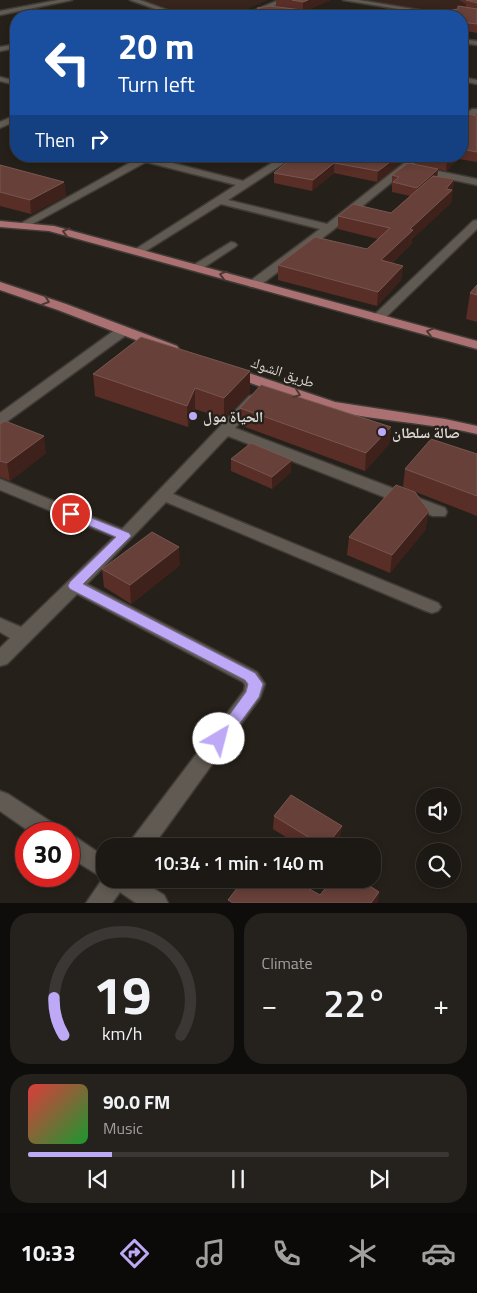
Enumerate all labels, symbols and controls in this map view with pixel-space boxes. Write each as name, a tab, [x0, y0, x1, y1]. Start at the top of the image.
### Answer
text: 20 m	[118, 19, 194, 73]
icon: left	[35, 30, 100, 95]
text: Turn left	[118, 67, 195, 101]
text: Then	[35, 125, 75, 154]
icon: right	[85, 125, 113, 153]
one-way arrow	[62, 228, 70, 238]
one-way arrow	[219, 271, 227, 281]
one-way arrow	[42, 296, 50, 306]
one-way arrow	[426, 327, 434, 338]
street label: طريق الشوك	[248, 350, 318, 394]
one-way arrow	[292, 389, 301, 399]
place label: الحياة مول	[203, 405, 263, 428]
marker: الحياة مول	[187, 410, 199, 422]
place label: صالة سلطان	[392, 421, 460, 444]
marker: صالة سلطان	[376, 426, 388, 438]
pin	[50, 493, 92, 535]
icon: arrive	[57, 500, 85, 528]
position arrow	[192, 712, 244, 764]
map controls	[416, 788, 461, 888]
button: sound	[416, 788, 461, 833]
speed limit sign: 30	[15, 822, 80, 887]
button: search	[416, 843, 461, 888]
text: 10:34 · 1 min · 140 m	[153, 848, 324, 877]
text: Climate	[262, 951, 313, 975]
text: 19	[93, 955, 151, 1034]
text: 22°	[323, 974, 387, 1032]
text: −	[262, 983, 277, 1026]
text: +	[433, 983, 449, 1026]
text: km/h	[102, 1020, 142, 1047]
text: 90.0 FM	[103, 1087, 170, 1116]
text: Music	[103, 1116, 143, 1140]
icon: previous	[84, 1165, 112, 1193]
icon: pause	[224, 1165, 252, 1193]
icon: next	[365, 1165, 393, 1193]
text: 10:33	[21, 1236, 76, 1270]
icon: directions	[117, 1236, 152, 1271]
icon: music	[193, 1236, 228, 1271]
icon: phone	[269, 1236, 304, 1271]
icon: climate	[345, 1236, 380, 1271]
icon: car	[421, 1236, 456, 1271]

